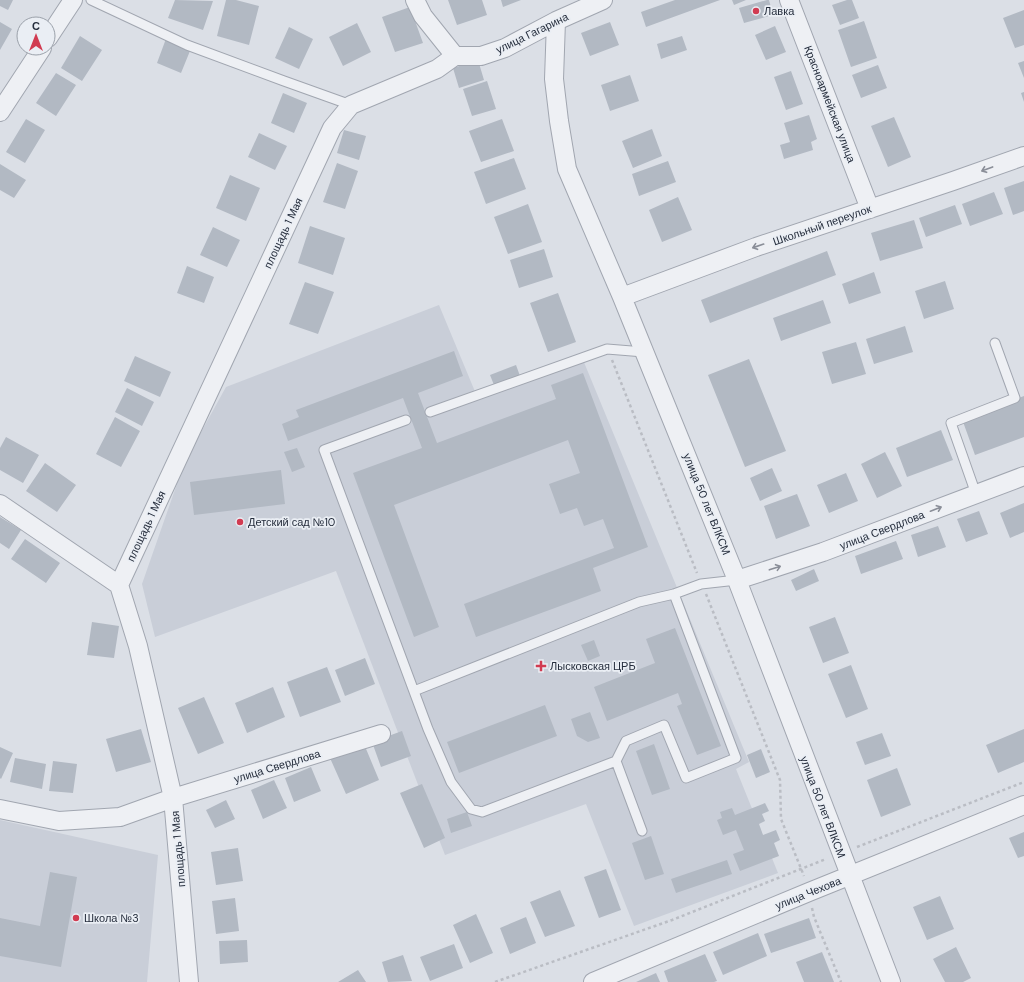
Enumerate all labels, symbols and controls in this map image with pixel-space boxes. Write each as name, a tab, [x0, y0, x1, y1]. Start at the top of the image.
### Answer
place label: Лавка	[764, 4, 795, 18]
marker: Лавка	[751, 6, 761, 16]
street label: улица Гагарина	[493, 9, 571, 57]
north arrow	[16, 16, 56, 56]
text: С	[32, 19, 40, 33]
street label: Красноармейская улица	[801, 44, 859, 165]
one-way arrow	[981, 166, 994, 173]
street label: площадь 1 Мая	[260, 195, 306, 271]
street label: Школьный переулок	[771, 202, 873, 248]
one-way arrow	[752, 243, 765, 250]
street label: улица 50 лет ВЛКСМ	[680, 451, 734, 557]
street label: площадь 1 Мая	[123, 488, 169, 564]
one-way arrow	[930, 505, 942, 513]
street label: улица Свердлова	[838, 507, 927, 553]
place label: Детский сад №10	[248, 515, 335, 529]
marker: Детский сад №10	[235, 517, 245, 527]
one-way arrow	[768, 564, 781, 571]
place label: Лысковская ЦРБ	[550, 659, 636, 673]
marker: Лысковская ЦРБ	[535, 660, 547, 672]
street label: улица Свердлова	[232, 746, 323, 786]
street label: улица 50 лет ВЛКСМ	[797, 754, 849, 860]
street label: площадь 1 Мая	[168, 810, 188, 888]
street label: улица Чехова	[773, 873, 844, 913]
place label: Школа №3	[84, 911, 139, 925]
marker: Школа №3	[71, 913, 81, 923]

